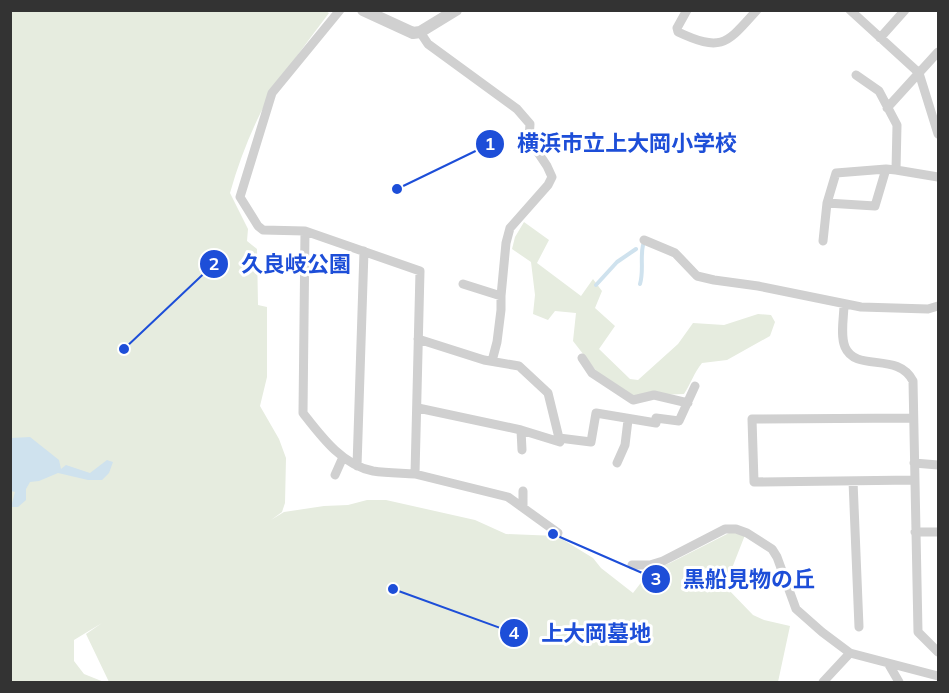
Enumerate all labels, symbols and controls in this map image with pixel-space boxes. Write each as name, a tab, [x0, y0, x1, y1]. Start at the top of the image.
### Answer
callout: 横浜市立上大岡小学校	[475, 124, 749, 164]
text: 横浜市立上大岡小学校	[517, 129, 737, 157]
text: 1	[485, 132, 495, 155]
callout: 久良岐公園	[199, 244, 363, 284]
text: 久良岐公園	[241, 250, 351, 278]
text: 2	[209, 252, 219, 275]
callout: 黒船見物の丘	[641, 559, 827, 599]
text: 黒船見物の丘	[683, 565, 815, 593]
text: 3	[651, 567, 661, 590]
callout: 上大岡墓地	[499, 613, 663, 653]
text: 上大岡墓地	[541, 619, 651, 647]
text: 4	[509, 621, 520, 644]

